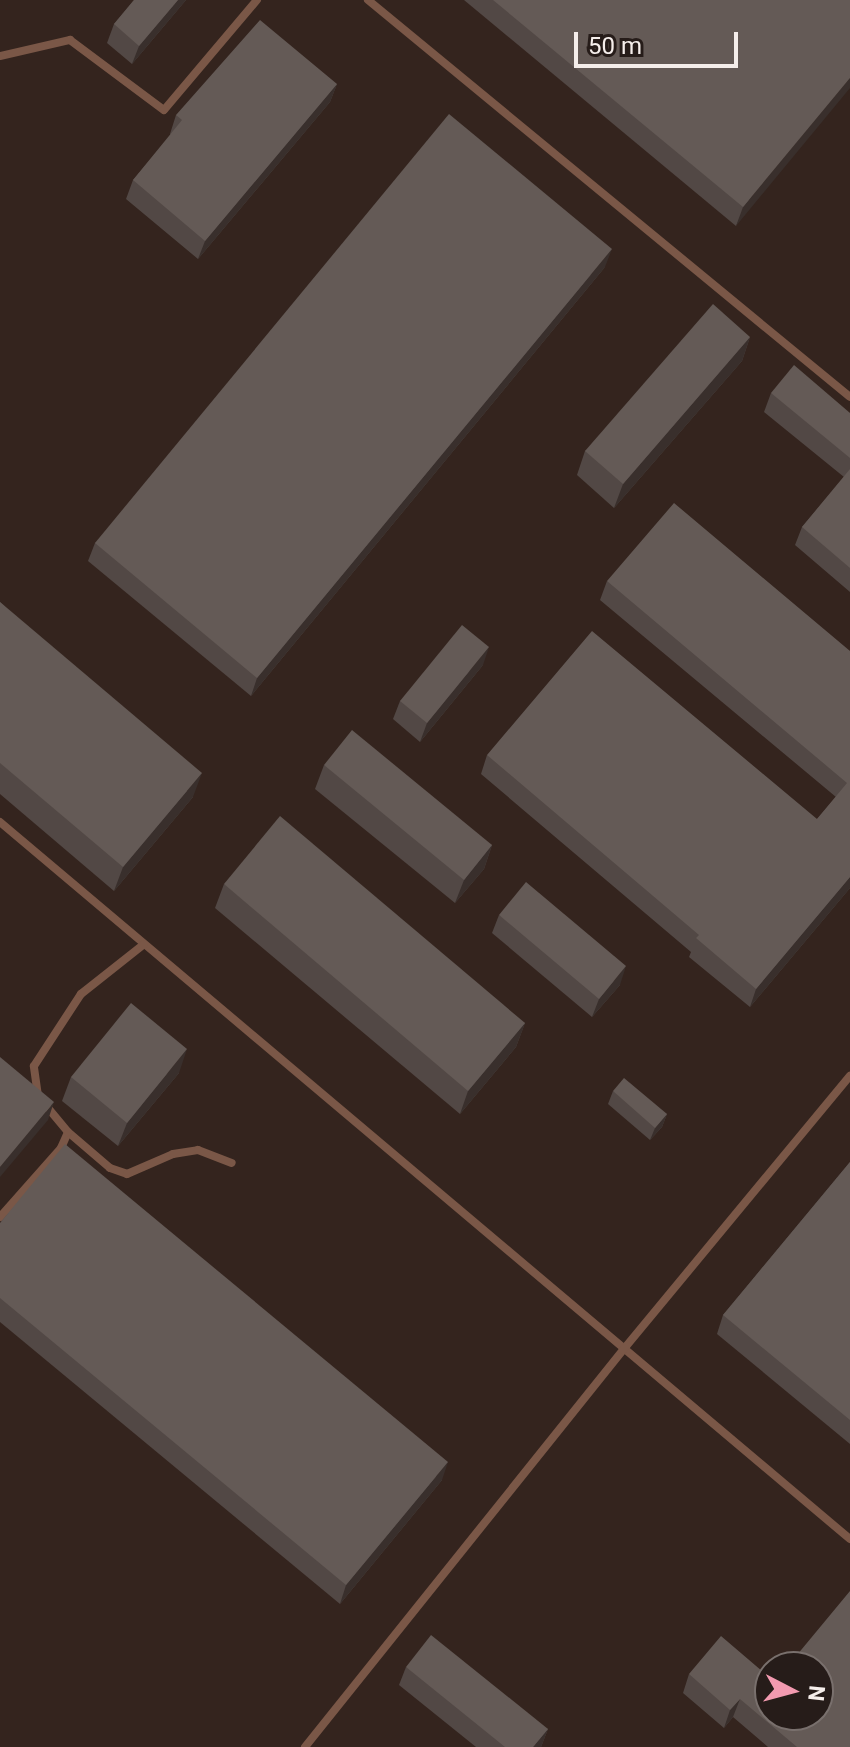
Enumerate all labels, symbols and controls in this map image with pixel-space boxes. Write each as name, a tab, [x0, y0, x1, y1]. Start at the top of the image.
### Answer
scale bar	[578, 16, 742, 66]
text: 50 m	[588, 32, 642, 60]
north arrow	[754, 1651, 834, 1731]
text: N	[803, 1684, 830, 1702]

